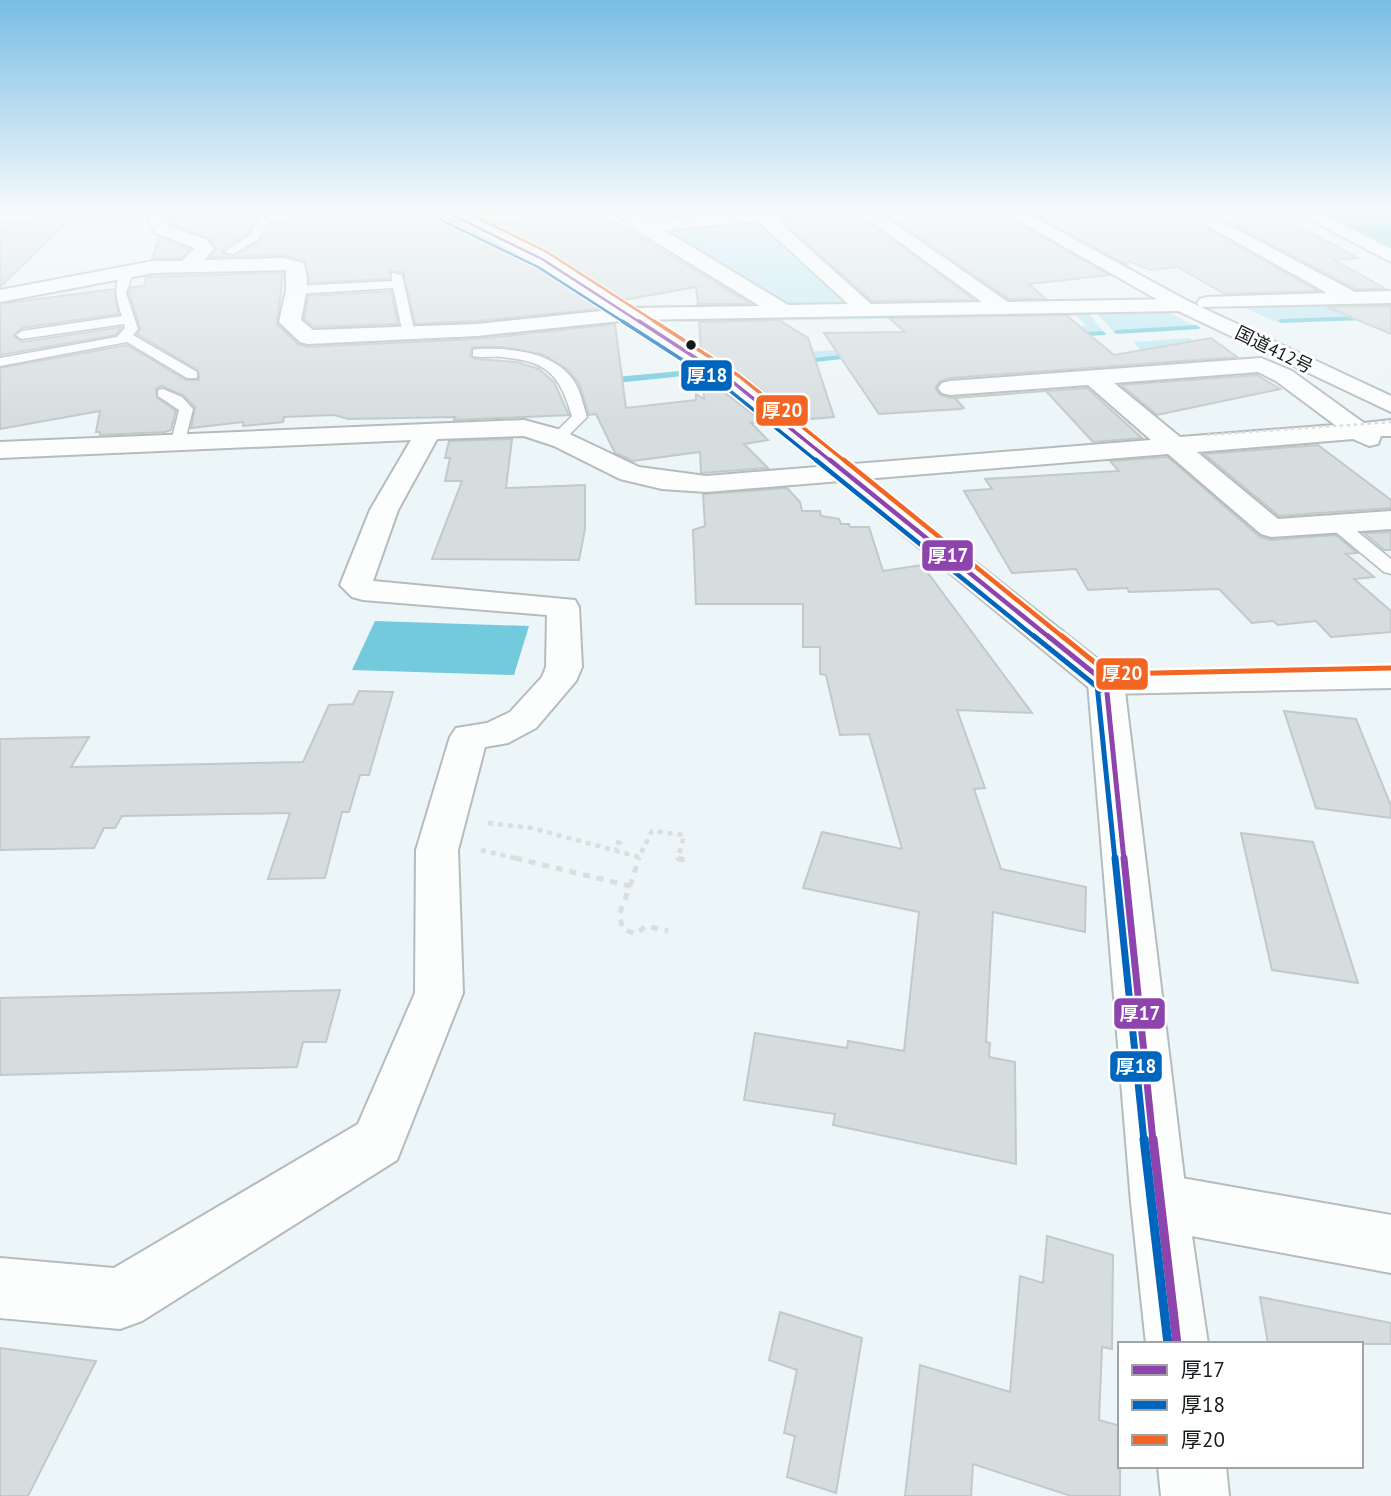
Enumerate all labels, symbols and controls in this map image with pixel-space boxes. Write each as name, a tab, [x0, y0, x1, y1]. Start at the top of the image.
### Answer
street label: 国道412号	[1232, 321, 1317, 378]
unlabelled marker	[684, 338, 698, 352]
line badge: 厚18	[680, 359, 733, 392]
text: 厚18	[687, 363, 727, 387]
line badge: 厚20	[755, 394, 809, 427]
text: 厚20	[762, 398, 802, 422]
line badge: 厚17	[921, 539, 974, 572]
text: 厚17	[928, 543, 968, 567]
line badge: 厚20	[1095, 657, 1149, 691]
text: 厚20	[1102, 661, 1142, 685]
line badge: 厚17	[1113, 997, 1166, 1030]
text: 厚17	[1120, 1001, 1160, 1025]
line badge: 厚18	[1109, 1050, 1163, 1083]
text: 厚18	[1116, 1054, 1156, 1078]
legend	[1118, 1342, 1363, 1468]
text: 厚17	[1181, 1356, 1225, 1383]
text: 厚18	[1181, 1391, 1225, 1418]
text: 厚20	[1181, 1426, 1225, 1453]

